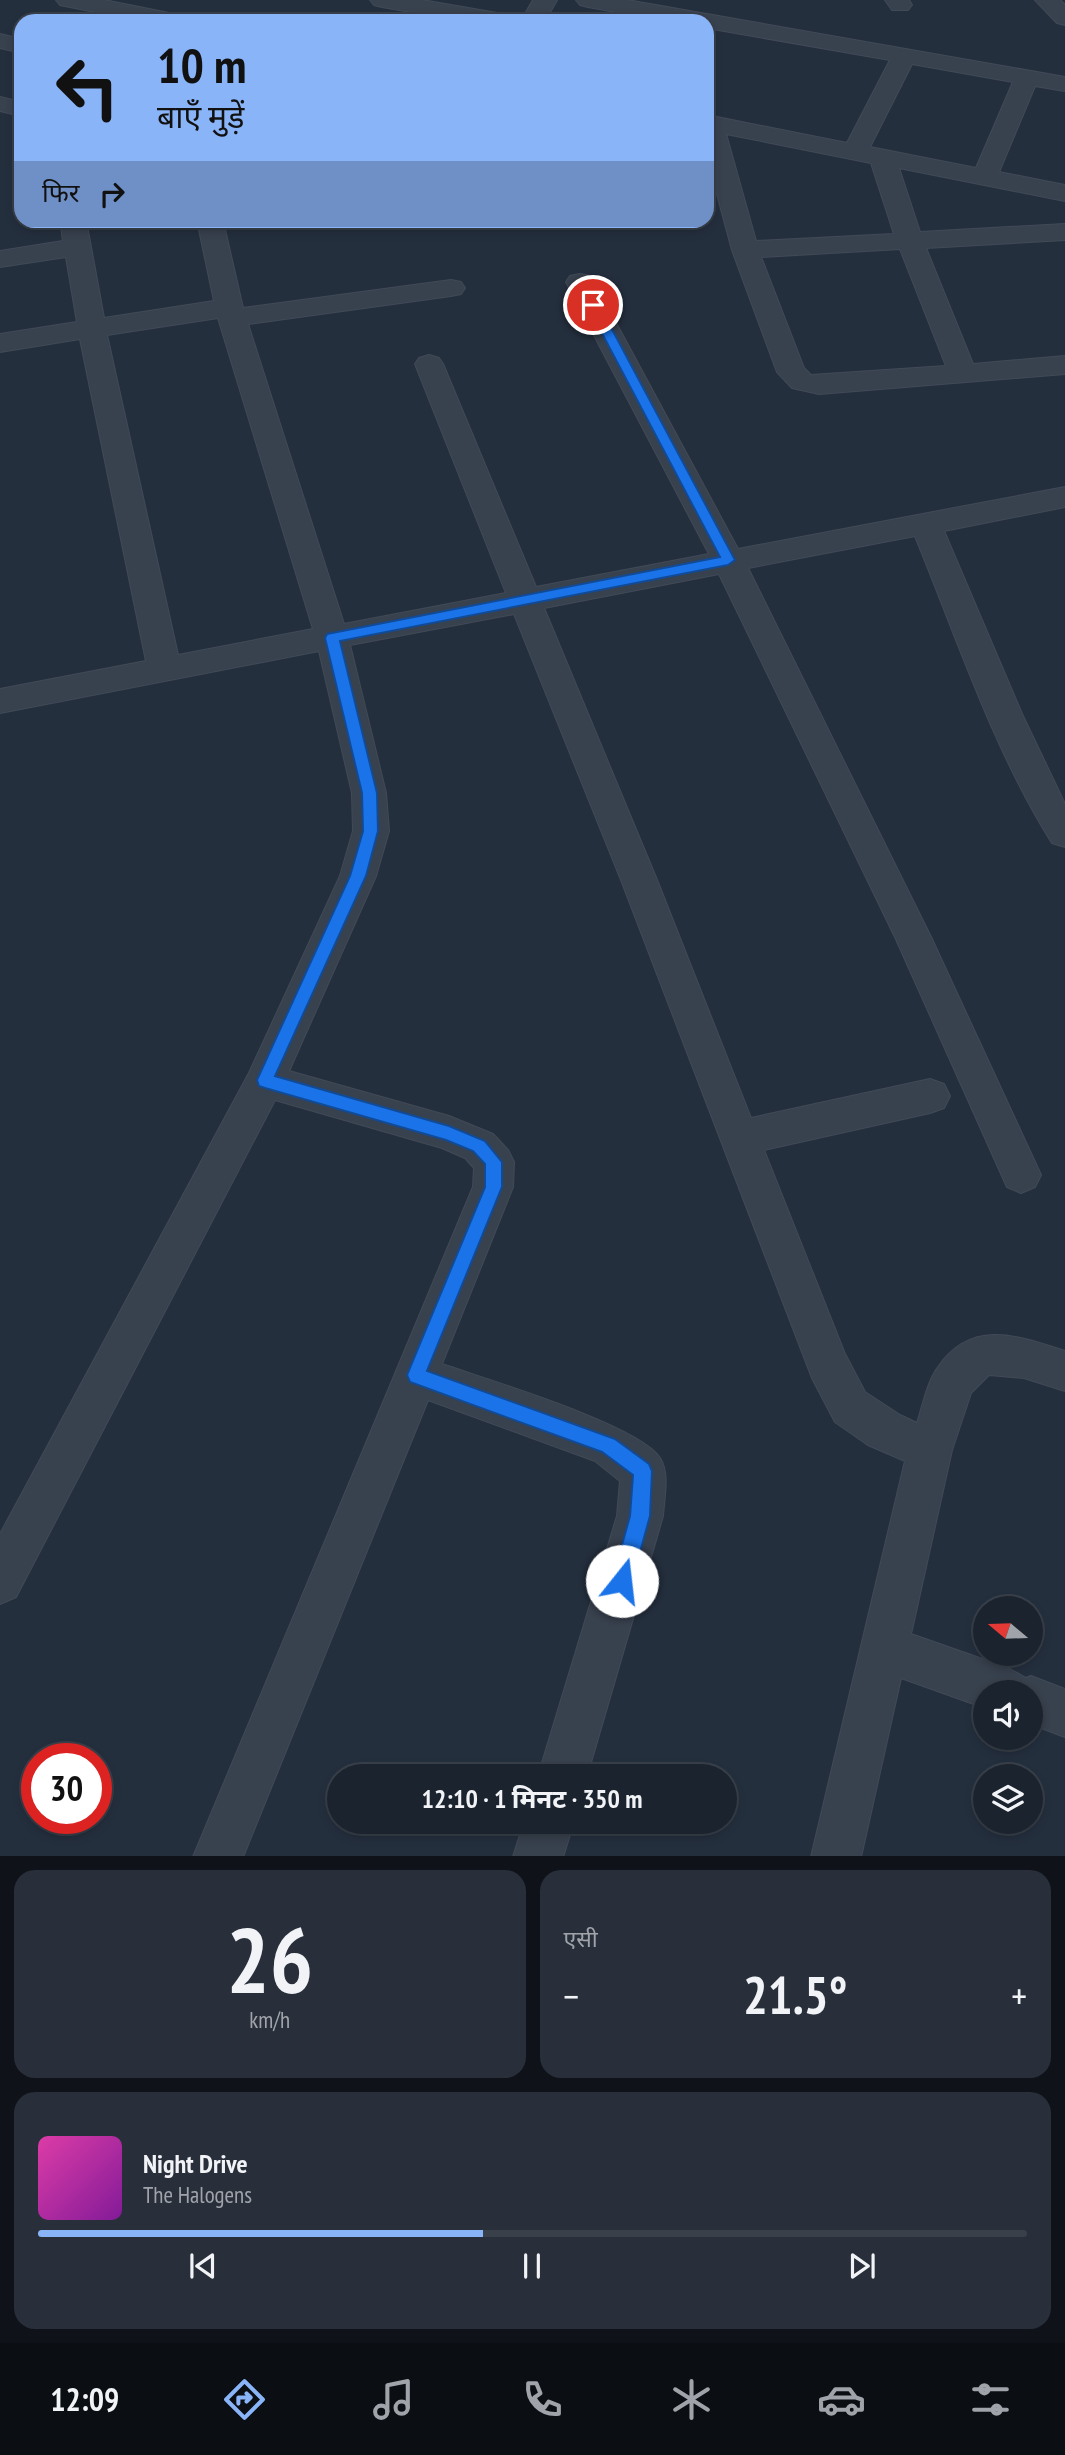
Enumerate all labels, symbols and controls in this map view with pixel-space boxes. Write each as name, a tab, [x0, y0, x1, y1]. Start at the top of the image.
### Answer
text: 10 m	[157, 33, 246, 97]
icon: left	[42, 42, 133, 133]
text: बाएँ मुड़ें	[157, 95, 244, 137]
icon: right	[93, 175, 131, 213]
text: फिर	[42, 176, 79, 209]
pin	[563, 275, 623, 335]
icon: arrive	[574, 286, 612, 324]
position arrow	[585, 1544, 659, 1618]
north arrow	[973, 1596, 1043, 1666]
map controls	[973, 1596, 1043, 1834]
button: sound	[973, 1680, 1043, 1750]
speed limit sign: 30	[21, 1743, 112, 1834]
button: layers	[973, 1764, 1043, 1834]
text: 12:10 · 1 मिनट · 350 m	[422, 1782, 642, 1815]
text: 26	[226, 1900, 313, 2018]
text: एसी	[564, 1924, 598, 1953]
text: 21.5°	[743, 1961, 848, 2028]
text: −	[564, 1971, 579, 2020]
text: +	[1011, 1971, 1027, 2020]
text: km/h	[249, 2005, 290, 2034]
text: Night Drive	[143, 2147, 248, 2180]
text: The Halogens	[143, 2180, 252, 2209]
icon: previous	[184, 2247, 222, 2285]
icon: pause	[513, 2247, 551, 2285]
icon: next	[843, 2247, 881, 2285]
icon: directions	[220, 2375, 269, 2424]
icon: music	[369, 2375, 418, 2424]
icon: phone	[518, 2375, 567, 2424]
icon: climate	[667, 2375, 716, 2424]
icon: car	[817, 2375, 866, 2424]
icon: filters	[966, 2375, 1015, 2424]
text: 12:09	[50, 2378, 119, 2420]

